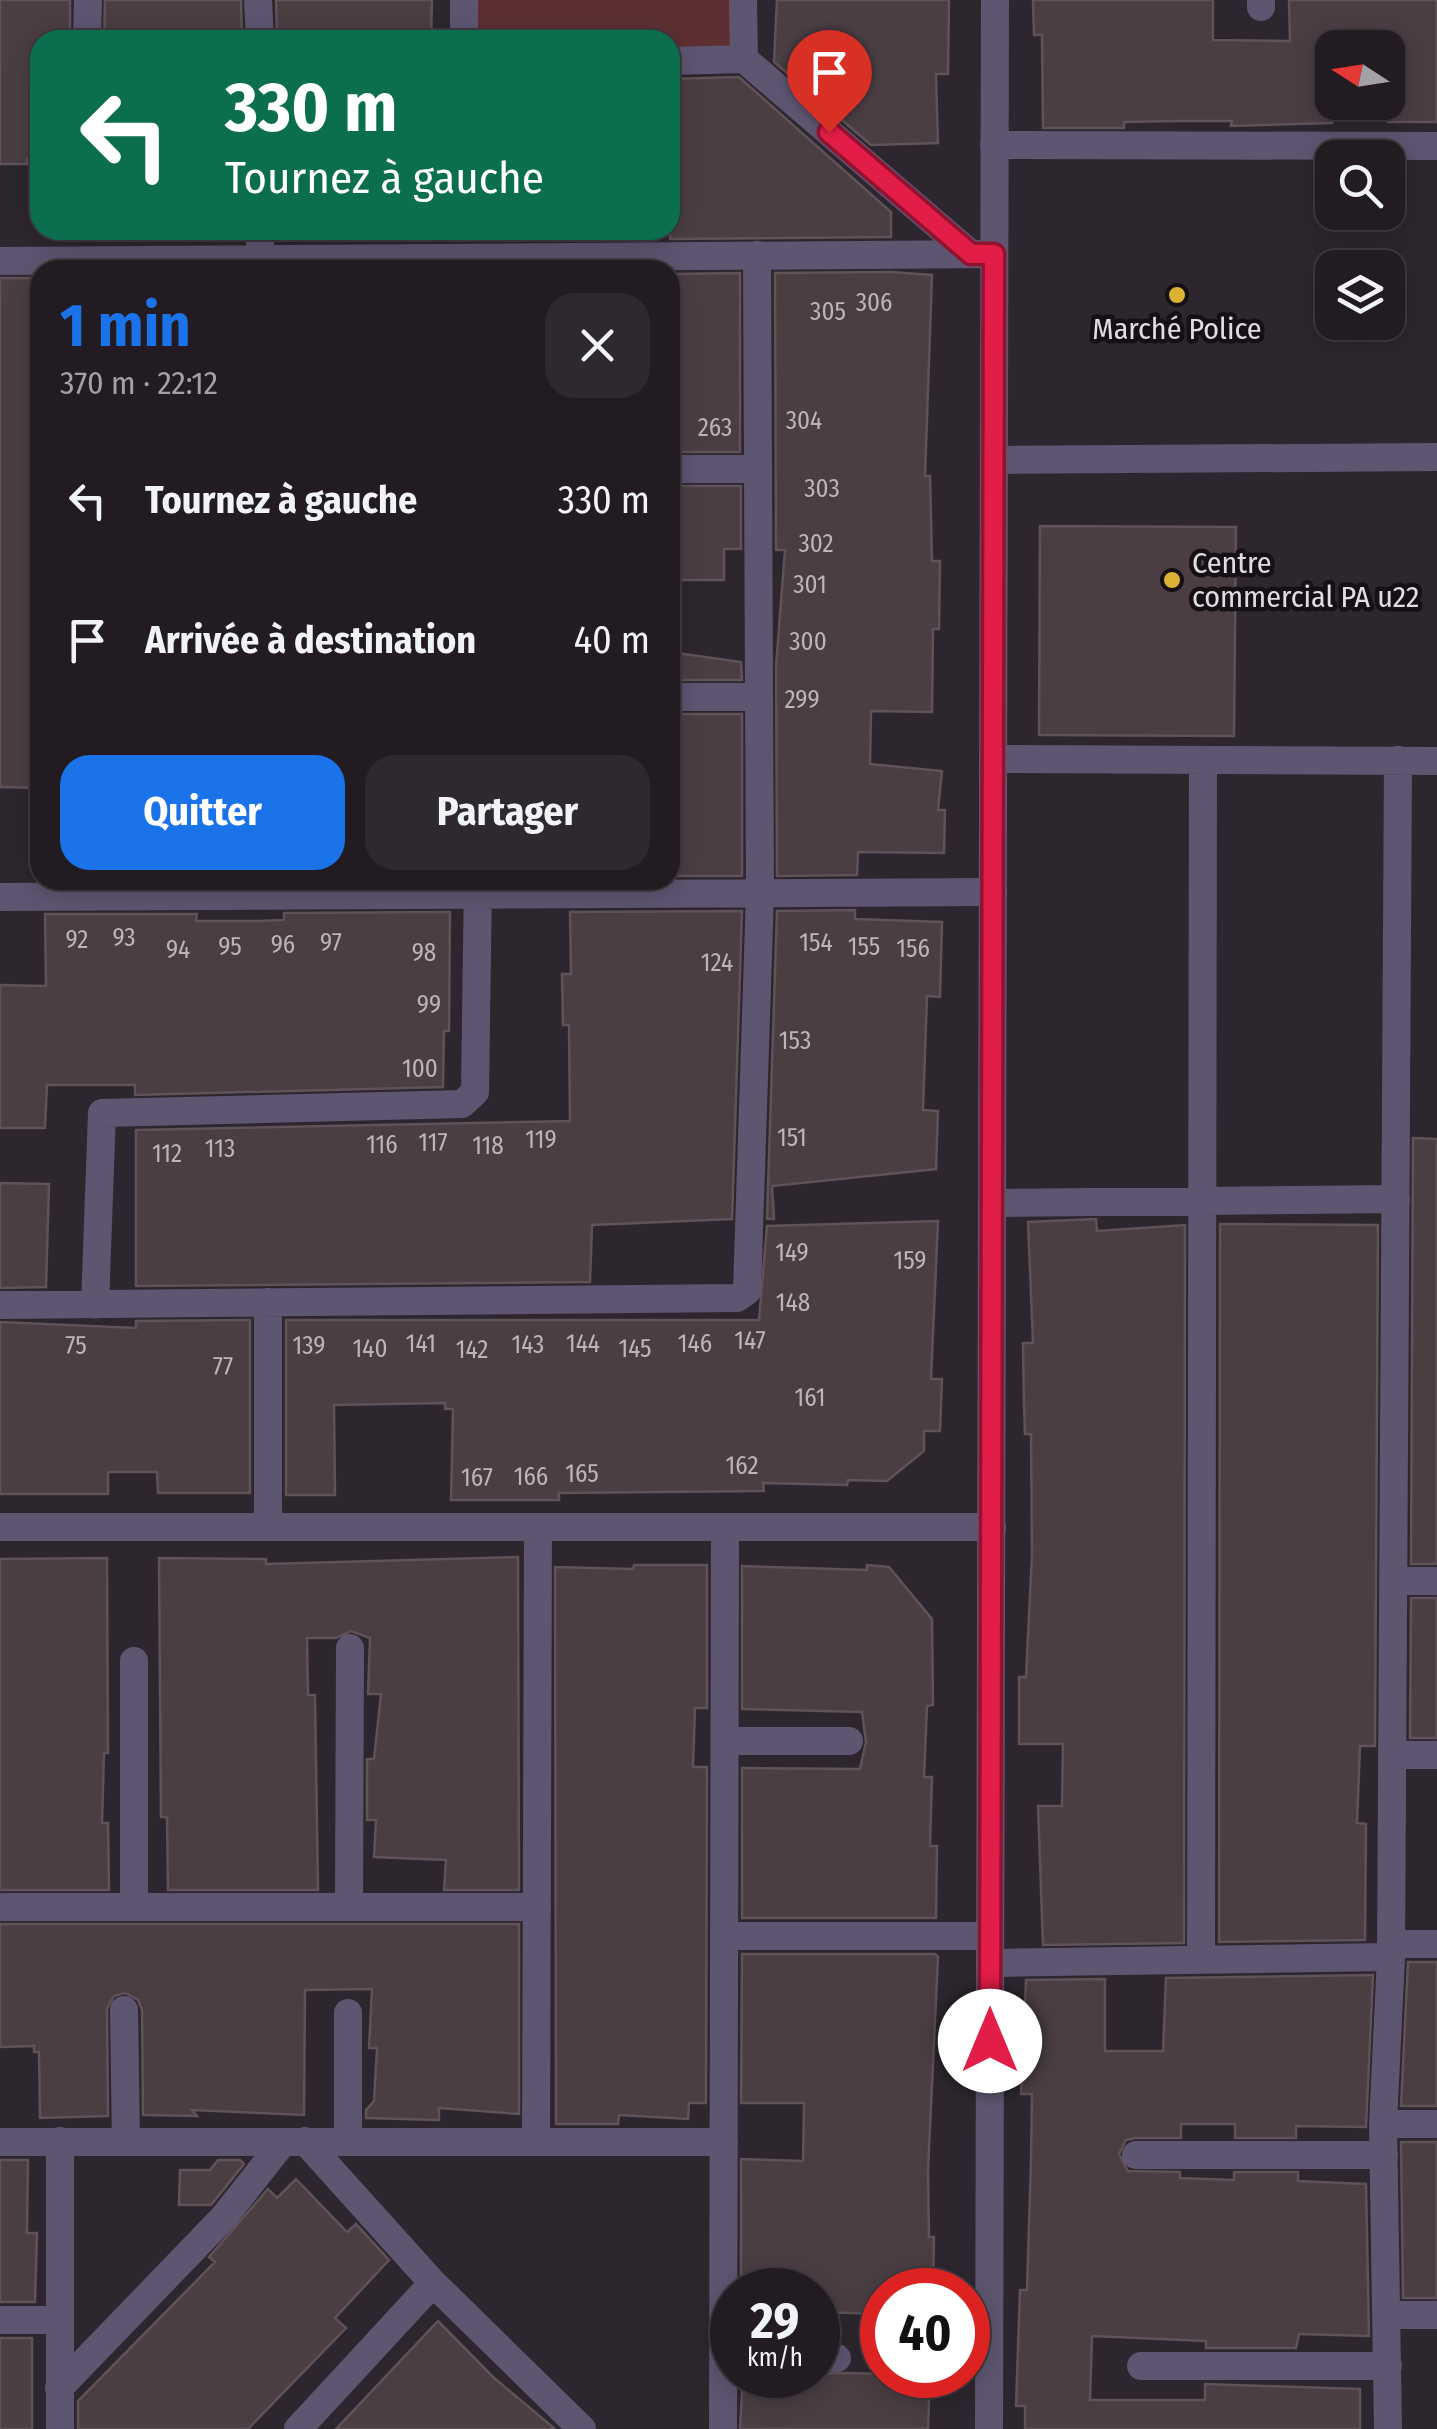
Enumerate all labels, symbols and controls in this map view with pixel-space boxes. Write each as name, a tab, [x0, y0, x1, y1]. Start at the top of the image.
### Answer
pin	[787, 30, 872, 133]
north arrow	[1315, 30, 1405, 120]
map controls	[1315, 30, 1405, 340]
icon: arrive	[802, 45, 857, 100]
text: 330 m	[225, 66, 397, 150]
icon: left	[60, 70, 190, 200]
button: search	[1315, 140, 1405, 230]
text: Tournez à gauche	[225, 151, 544, 205]
button: layers	[1315, 250, 1405, 340]
marker: Marché Police	[1166, 284, 1188, 306]
house number: 306	[856, 288, 892, 318]
text: 1 min	[60, 290, 191, 362]
button: close	[545, 293, 650, 398]
house number: 305	[810, 297, 846, 327]
place label: Marché Police	[1092, 311, 1262, 347]
text: 370 m · 22:12	[60, 364, 218, 402]
house number: 304	[786, 406, 822, 436]
house number: 263	[698, 413, 732, 443]
icon: left	[60, 473, 115, 528]
house number: 303	[804, 474, 840, 504]
text: Tournez à gauche	[145, 477, 417, 523]
text: 330 m	[558, 477, 650, 523]
house number: 302	[798, 529, 834, 559]
place label: Centre commercial PA u22	[1192, 545, 1419, 615]
marker: Centre commercial PA u22	[1161, 569, 1183, 591]
house number: 301	[793, 570, 827, 600]
icon: arrive	[60, 613, 115, 668]
text: Arrivée à destination	[145, 617, 476, 663]
text: 40 m	[574, 617, 650, 663]
house number: 300	[789, 627, 827, 657]
house number: 299	[784, 685, 820, 715]
button: Quitter	[60, 755, 345, 870]
button: Partager	[365, 755, 650, 870]
house number: 93	[113, 923, 135, 953]
house number: 92	[66, 925, 88, 955]
house number: 97	[320, 928, 342, 958]
house number: 154	[799, 928, 833, 958]
house number: 96	[271, 930, 295, 960]
house number: 95	[218, 932, 242, 962]
house number: 155	[848, 932, 880, 962]
house number: 156	[896, 934, 930, 964]
house number: 94	[166, 935, 190, 965]
house number: 98	[412, 938, 436, 968]
house number: 124	[701, 948, 733, 978]
house number: 99	[417, 990, 441, 1020]
house number: 153	[779, 1026, 811, 1056]
house number: 100	[402, 1054, 438, 1084]
house number: 151	[777, 1123, 807, 1153]
house number: 119	[525, 1125, 557, 1155]
house number: 117	[418, 1128, 448, 1158]
house number: 116	[366, 1130, 398, 1160]
house number: 118	[472, 1131, 504, 1161]
house number: 113	[205, 1134, 235, 1164]
house number: 112	[152, 1139, 182, 1169]
house number: 149	[775, 1238, 809, 1268]
house number: 159	[893, 1246, 927, 1276]
house number: 148	[776, 1288, 810, 1318]
house number: 147	[734, 1326, 766, 1356]
house number: 141	[406, 1329, 436, 1359]
house number: 144	[566, 1329, 600, 1359]
house number: 146	[678, 1329, 712, 1359]
house number: 143	[512, 1330, 544, 1360]
house number: 75	[65, 1331, 87, 1361]
house number: 139	[293, 1331, 325, 1361]
house number: 140	[353, 1334, 387, 1364]
house number: 145	[618, 1334, 652, 1364]
house number: 142	[456, 1335, 488, 1365]
house number: 77	[213, 1352, 233, 1382]
house number: 161	[795, 1383, 825, 1413]
house number: 162	[726, 1451, 758, 1481]
house number: 165	[565, 1459, 599, 1489]
house number: 166	[514, 1462, 548, 1492]
house number: 167	[461, 1463, 493, 1493]
position arrow	[938, 1989, 1042, 2093]
speed limit sign: 40	[860, 2268, 990, 2398]
text: 29	[751, 2291, 799, 2351]
text: km/h	[747, 2343, 803, 2373]

